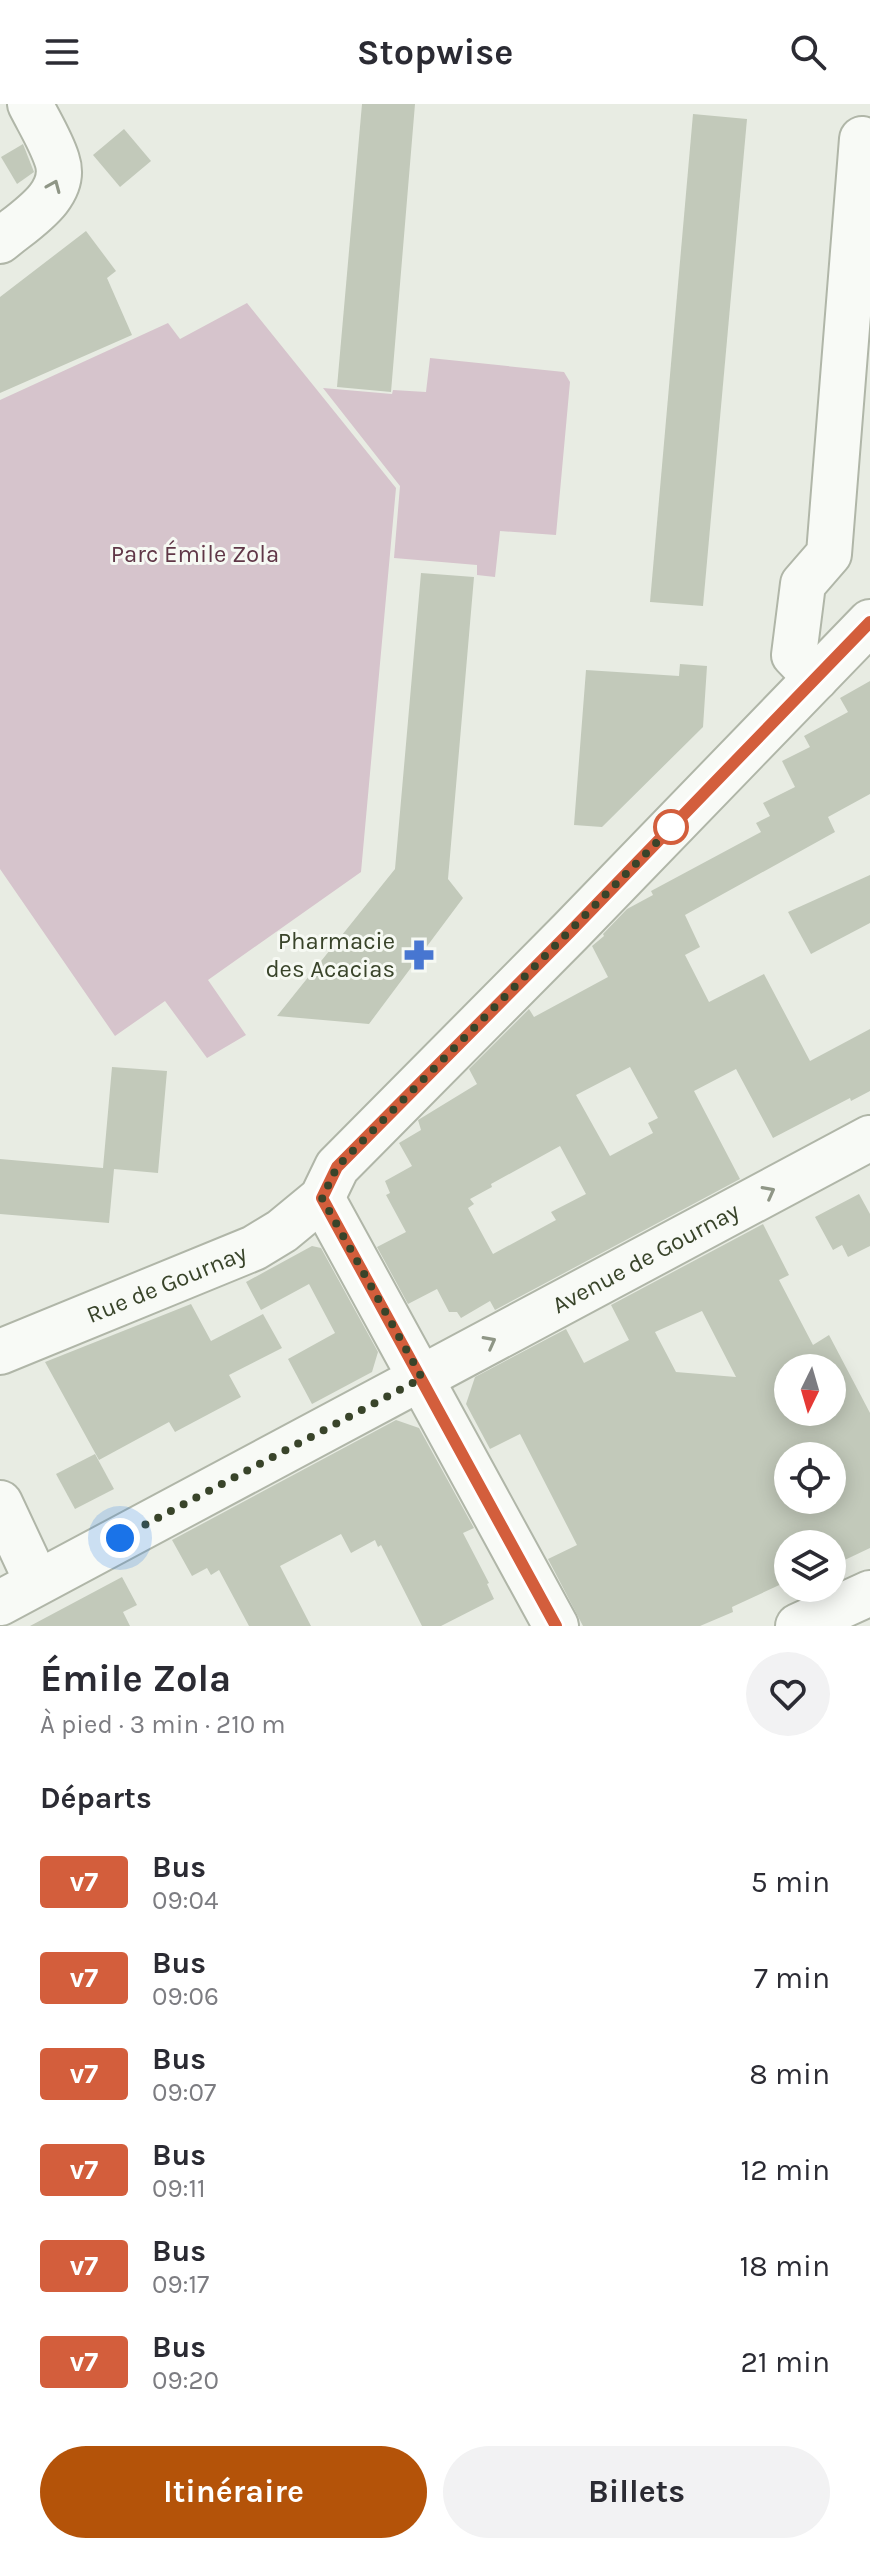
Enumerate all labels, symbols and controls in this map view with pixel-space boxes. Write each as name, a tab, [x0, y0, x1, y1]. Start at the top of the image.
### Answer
icon: menu	[40, 30, 84, 74]
icon: search	[786, 30, 830, 74]
text: Stopwise	[357, 31, 513, 73]
one-way arrow	[44, 180, 61, 194]
park label: Parc Émile Zola	[111, 539, 279, 568]
unlabelled marker	[654, 810, 688, 844]
place label: Pharmacie des Acacias	[265, 927, 395, 983]
pharmacy icon: Pharmacie des Acacias	[402, 938, 436, 972]
one-way arrow	[761, 1187, 775, 1202]
street label: Avenue de Gournay	[547, 1197, 744, 1319]
street label: Rue de Gournay	[82, 1239, 251, 1329]
one-way arrow	[482, 1336, 497, 1351]
north arrow	[774, 1354, 846, 1426]
map controls	[774, 1354, 846, 1602]
button: locate	[774, 1442, 846, 1514]
your location	[100, 1518, 140, 1558]
button: layers	[774, 1530, 846, 1602]
button: heart	[746, 1652, 830, 1736]
text: Émile Zola	[40, 1656, 231, 1701]
text: À pied · 3 min · 210 m	[40, 1709, 286, 1740]
text: Départs	[40, 1780, 152, 1816]
text: Bus	[152, 1849, 206, 1885]
text: 5 min	[751, 1864, 830, 1900]
text: v7	[70, 1865, 98, 1898]
text: 09:04	[152, 1885, 218, 1916]
text: Bus	[152, 1945, 206, 1981]
text: 7 min	[754, 1960, 830, 1996]
text: v7	[70, 1961, 98, 1994]
text: 09:06	[152, 1981, 219, 2012]
text: Bus	[152, 2041, 206, 2077]
text: 8 min	[749, 2056, 830, 2092]
text: v7	[70, 2057, 98, 2090]
text: 09:07	[152, 2077, 216, 2108]
text: Bus	[152, 2137, 206, 2173]
text: 12 min	[740, 2152, 830, 2188]
text: v7	[70, 2153, 98, 2186]
text: 09:11	[152, 2173, 206, 2204]
text: Bus	[152, 2233, 206, 2269]
text: 18 min	[739, 2248, 830, 2284]
text: v7	[70, 2249, 98, 2282]
text: 09:17	[152, 2269, 209, 2300]
text: Bus	[152, 2329, 206, 2365]
text: 21 min	[740, 2344, 830, 2380]
text: v7	[70, 2345, 98, 2378]
text: 09:20	[152, 2365, 219, 2396]
button: Itinéraire	[40, 2446, 427, 2538]
button: Billets	[443, 2446, 830, 2538]

